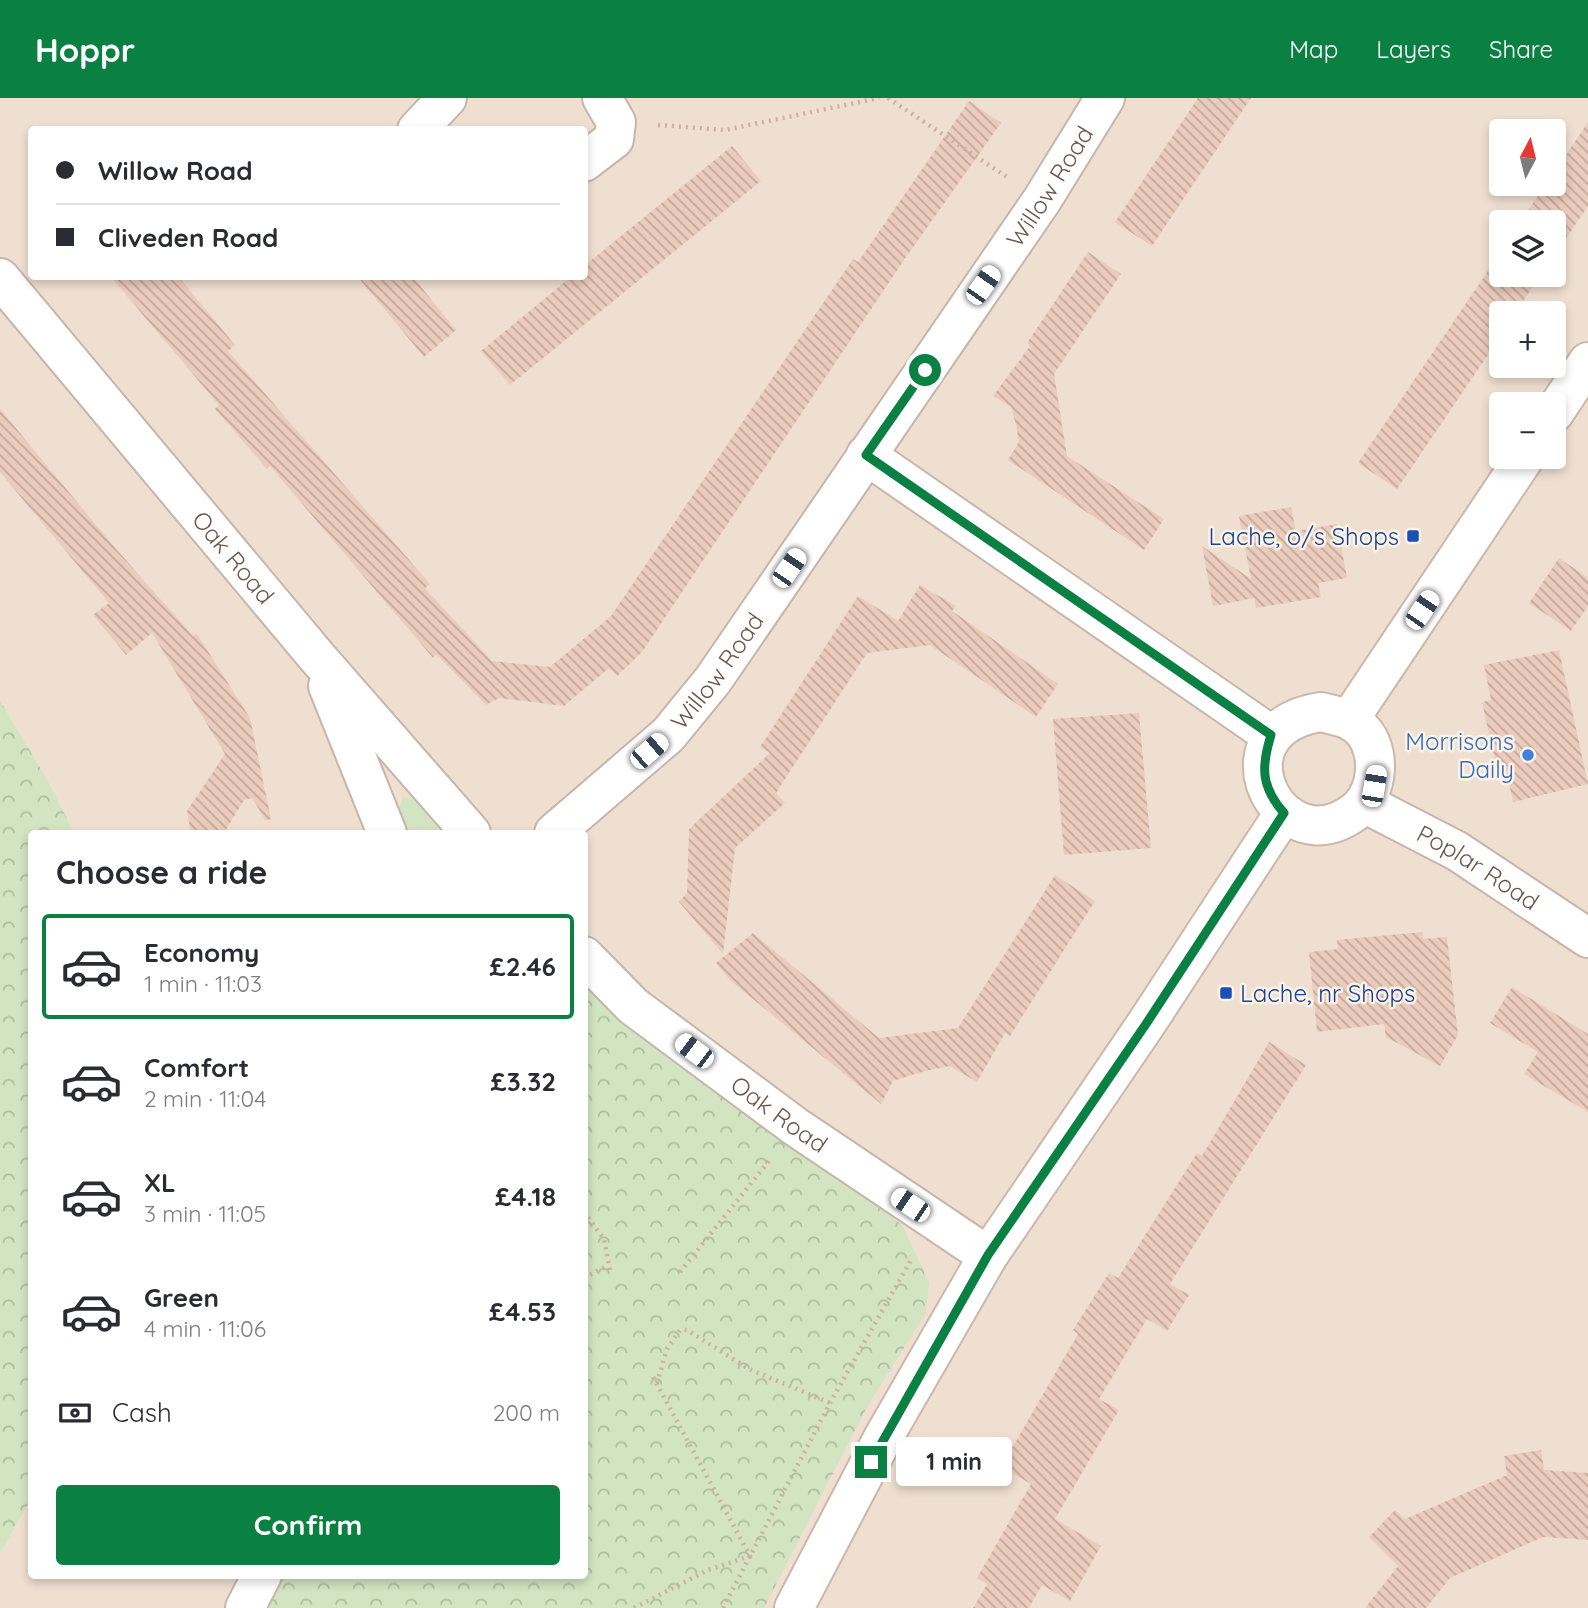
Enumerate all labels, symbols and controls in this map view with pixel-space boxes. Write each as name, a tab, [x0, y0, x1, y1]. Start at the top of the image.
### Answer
text: Hoppr	[35, 29, 135, 70]
text: Map	[1289, 34, 1338, 64]
text: Layers	[1376, 34, 1451, 64]
text: Share	[1489, 34, 1553, 64]
north arrow	[1489, 119, 1566, 196]
map controls	[1489, 119, 1566, 469]
street label: Willow Road	[1000, 120, 1099, 252]
text: Willow Road	[98, 154, 253, 187]
button: layers	[1489, 210, 1566, 287]
text: Cliveden Road	[98, 221, 278, 254]
car	[963, 262, 1004, 308]
button: +	[1489, 301, 1566, 378]
route start	[909, 354, 941, 386]
button: −	[1489, 392, 1566, 469]
street label: Oak Road	[186, 505, 281, 610]
place label: Lache, o/s Shops	[1209, 521, 1399, 551]
marker: Lache, o/s Shops	[1405, 528, 1421, 544]
car	[769, 545, 810, 591]
car	[1402, 587, 1443, 633]
street label: Willow Road	[664, 607, 770, 735]
place label: Morrisons Daily	[1405, 726, 1514, 784]
car	[627, 729, 672, 773]
marker: Morrisons Daily	[1520, 747, 1536, 763]
car	[1361, 763, 1388, 809]
street label: Poplar Road	[1412, 818, 1545, 916]
text: Choose a ride	[56, 852, 268, 892]
icon: car	[60, 935, 123, 998]
text: Economy	[144, 936, 259, 969]
text: £2.46	[490, 950, 556, 983]
text: 1 min · 11:03	[144, 969, 262, 998]
place label: Lache, nr Shops	[1240, 978, 1415, 1008]
marker: Lache, nr Shops	[1218, 985, 1234, 1001]
car	[671, 1030, 718, 1072]
icon: car	[60, 1050, 123, 1113]
text: Comfort	[144, 1051, 249, 1084]
text: £3.32	[491, 1065, 556, 1098]
street label: Oak Road	[725, 1069, 833, 1159]
text: 2 min · 11:04	[144, 1084, 266, 1113]
icon: car	[60, 1165, 123, 1228]
text: XL	[144, 1166, 176, 1199]
text: £4.18	[495, 1180, 556, 1213]
car	[887, 1185, 934, 1225]
text: 3 min · 11:05	[144, 1199, 266, 1228]
icon: car	[60, 1280, 123, 1343]
text: Green	[144, 1281, 219, 1314]
text: £4.53	[489, 1295, 556, 1328]
text: 4 min · 11:06	[144, 1314, 266, 1343]
icon: cash	[56, 1394, 94, 1432]
text: Cash	[112, 1396, 172, 1429]
text: 200 m	[493, 1398, 560, 1427]
callout: 1 min	[896, 1438, 1011, 1486]
route end	[855, 1446, 887, 1478]
text: 1 min	[926, 1447, 982, 1476]
button: Confirm	[56, 1485, 560, 1565]

